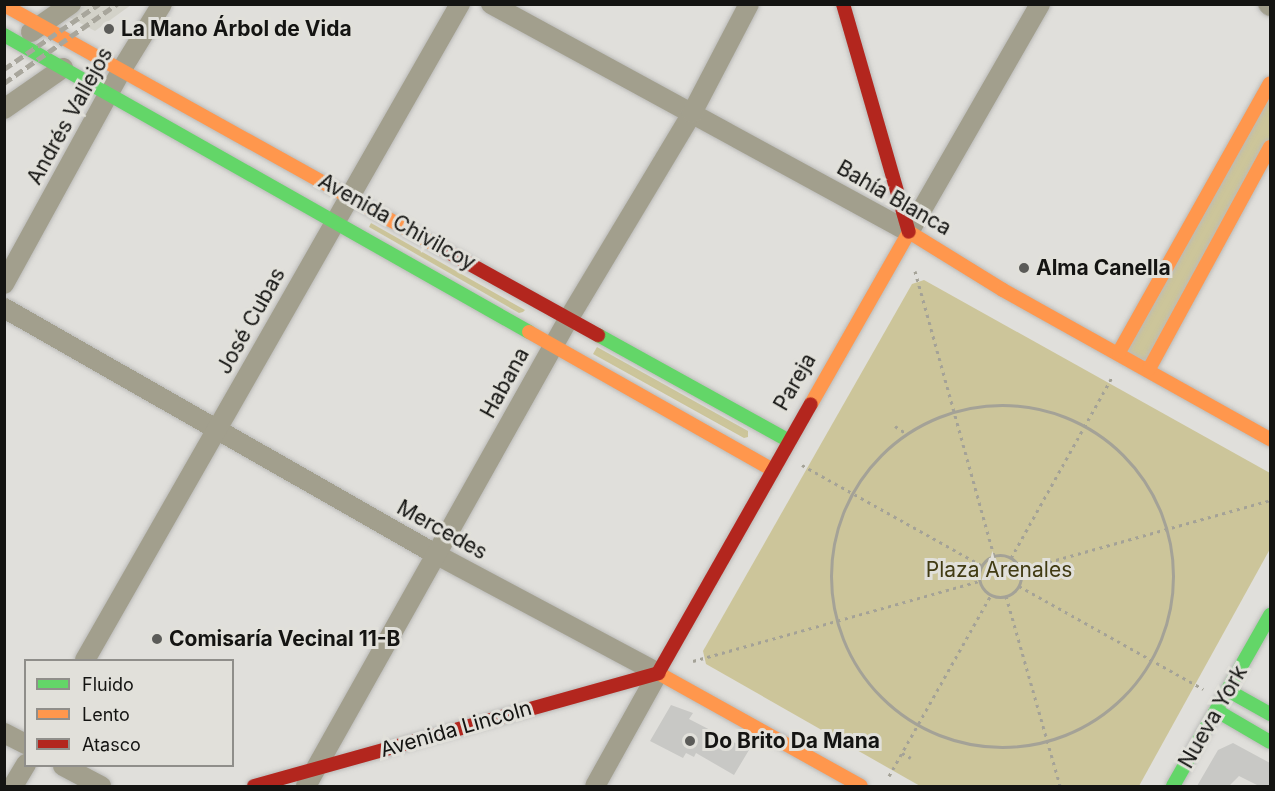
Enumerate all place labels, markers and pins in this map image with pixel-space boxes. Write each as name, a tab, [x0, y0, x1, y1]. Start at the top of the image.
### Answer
place label: La Mano Árbol de Vida	[121, 16, 352, 42]
marker: La Mano Árbol de Vida	[102, 22, 116, 36]
place label: Alma Canella	[1036, 255, 1171, 281]
marker: Alma Canella	[1017, 261, 1031, 275]
place label: Comisaría Vecinal 11-B	[169, 626, 400, 652]
marker: Comisaría Vecinal 11-B	[150, 632, 164, 646]
place label: Do Brito Da Mana	[704, 728, 880, 754]
marker: Do Brito Da Mana	[681, 732, 699, 750]

